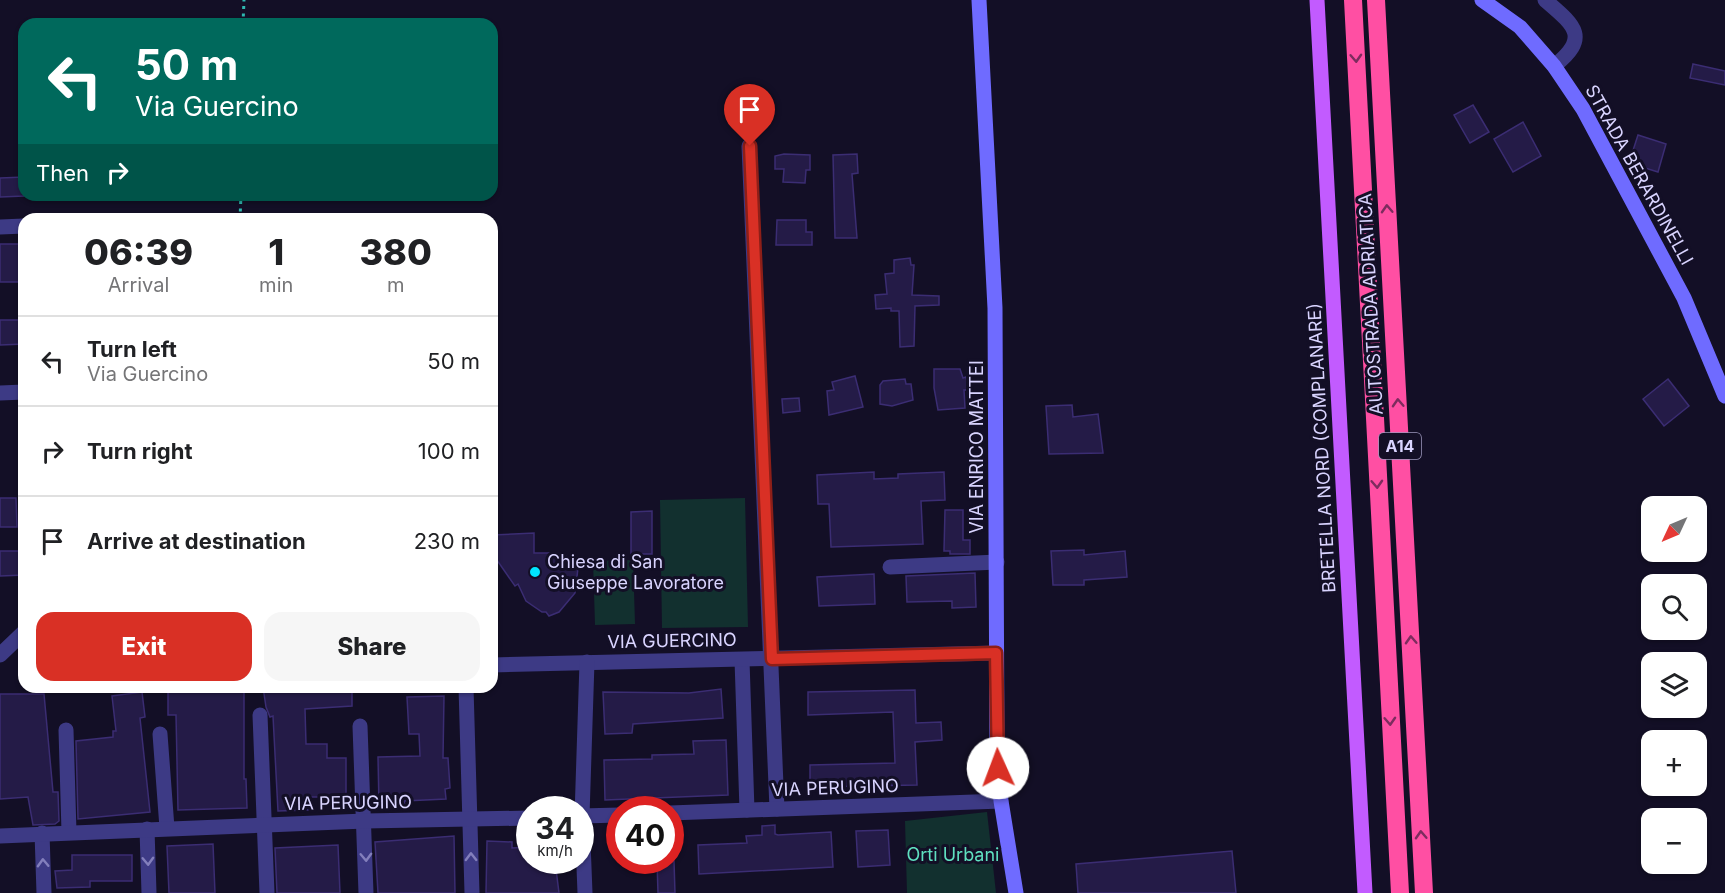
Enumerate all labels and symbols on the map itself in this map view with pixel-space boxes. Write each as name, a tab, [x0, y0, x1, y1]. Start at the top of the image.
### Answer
one-way arrow	[1349, 54, 1362, 63]
street label: STRADA BERARDINELLI	[1581, 81, 1698, 268]
pin	[724, 84, 775, 146]
street label: AUTOSTRADA ADRIATICA	[1354, 193, 1387, 415]
one-way arrow	[1381, 204, 1394, 213]
street label: BRETELLA NORD (COMPLANARE)	[1303, 303, 1340, 593]
street label: VIA ENRICO MATTEI	[966, 360, 987, 534]
one-way arrow	[1391, 399, 1404, 408]
road number: A14	[1379, 433, 1421, 459]
one-way arrow	[1370, 479, 1383, 488]
north arrow	[1641, 496, 1707, 562]
place label: Chiesa di San Giuseppe Lavoratore	[547, 551, 724, 593]
marker: Chiesa di San Giuseppe Lavoratore	[528, 565, 542, 579]
street label: VIA GUERCINO	[607, 629, 737, 652]
one-way arrow	[1404, 635, 1417, 644]
one-way arrow	[1384, 716, 1397, 725]
position arrow	[966, 736, 1030, 800]
street label: VIA PERUGINO	[771, 775, 899, 800]
street label: VIA PERUGINO	[284, 791, 412, 814]
speed limit sign: 40	[606, 796, 684, 874]
one-way arrow	[1415, 830, 1428, 839]
park label: Orti Urbani	[907, 844, 999, 865]
one-way arrow	[359, 853, 372, 862]
one-way arrow	[465, 853, 478, 862]
one-way arrow	[142, 857, 155, 866]
one-way arrow	[37, 859, 50, 868]

